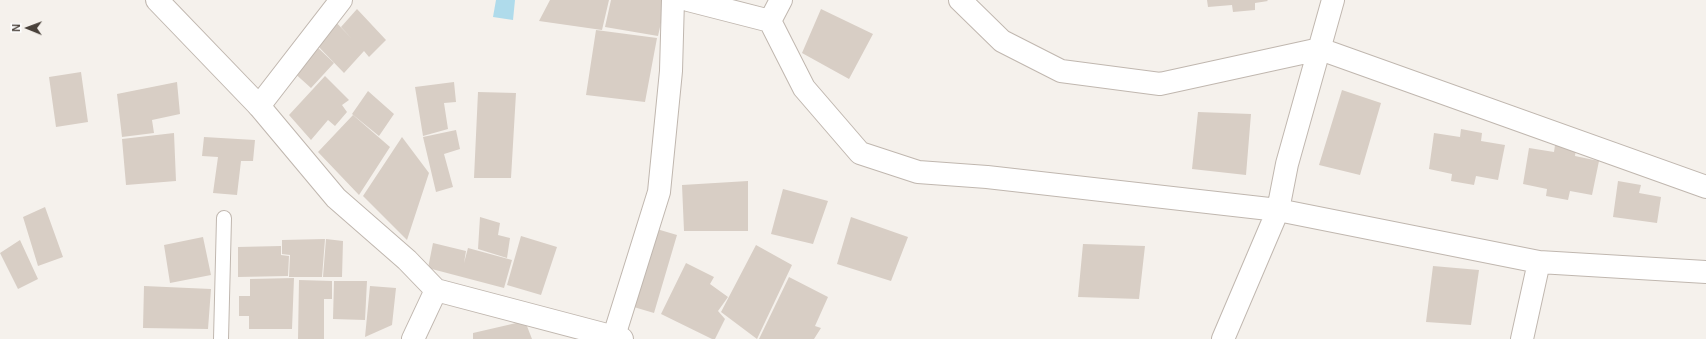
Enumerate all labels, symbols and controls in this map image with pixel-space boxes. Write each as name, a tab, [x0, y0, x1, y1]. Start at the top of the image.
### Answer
north arrow	[8, 8, 48, 48]
text: N	[10, 24, 22, 32]

